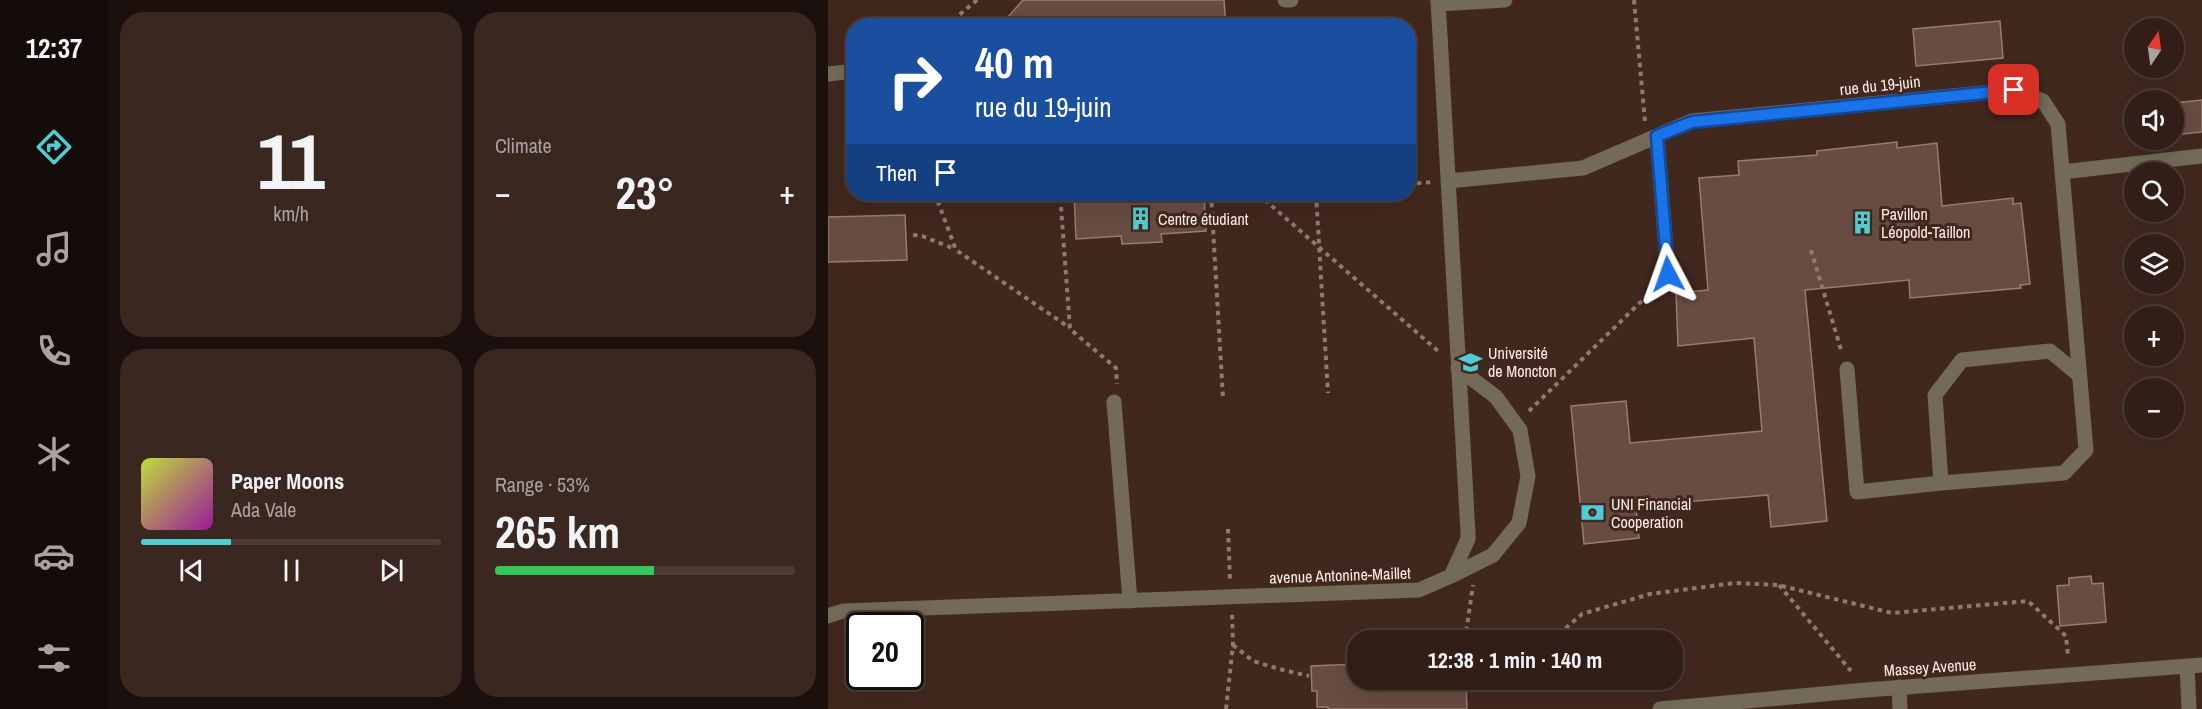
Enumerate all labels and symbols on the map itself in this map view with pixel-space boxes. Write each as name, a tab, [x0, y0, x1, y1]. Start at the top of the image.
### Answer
north arrow	[2124, 18, 2184, 78]
pin	[1988, 64, 2039, 115]
street label: rue du 19-juin	[1839, 70, 1921, 100]
place label: Pavillon Léopold-Taillon	[1881, 203, 1970, 243]
building icon: Centre étudiant	[1127, 206, 1153, 232]
place label: Centre étudiant	[1158, 208, 1249, 230]
building icon: Pavillon Léopold-Taillon	[1850, 210, 1876, 236]
position arrow	[1636, 242, 1700, 306]
place label: Université de Moncton	[1488, 342, 1557, 382]
school or university icon: Université de Moncton	[1457, 349, 1483, 375]
place label: UNI Financial Cooperation	[1611, 493, 1691, 533]
bank icon: UNI Financial Cooperation	[1580, 500, 1606, 526]
street label: avenue Antonine-Maillet	[1269, 562, 1411, 588]
speed limit sign: 20	[846, 612, 924, 690]
street label: Massey Avenue	[1883, 653, 1977, 681]

